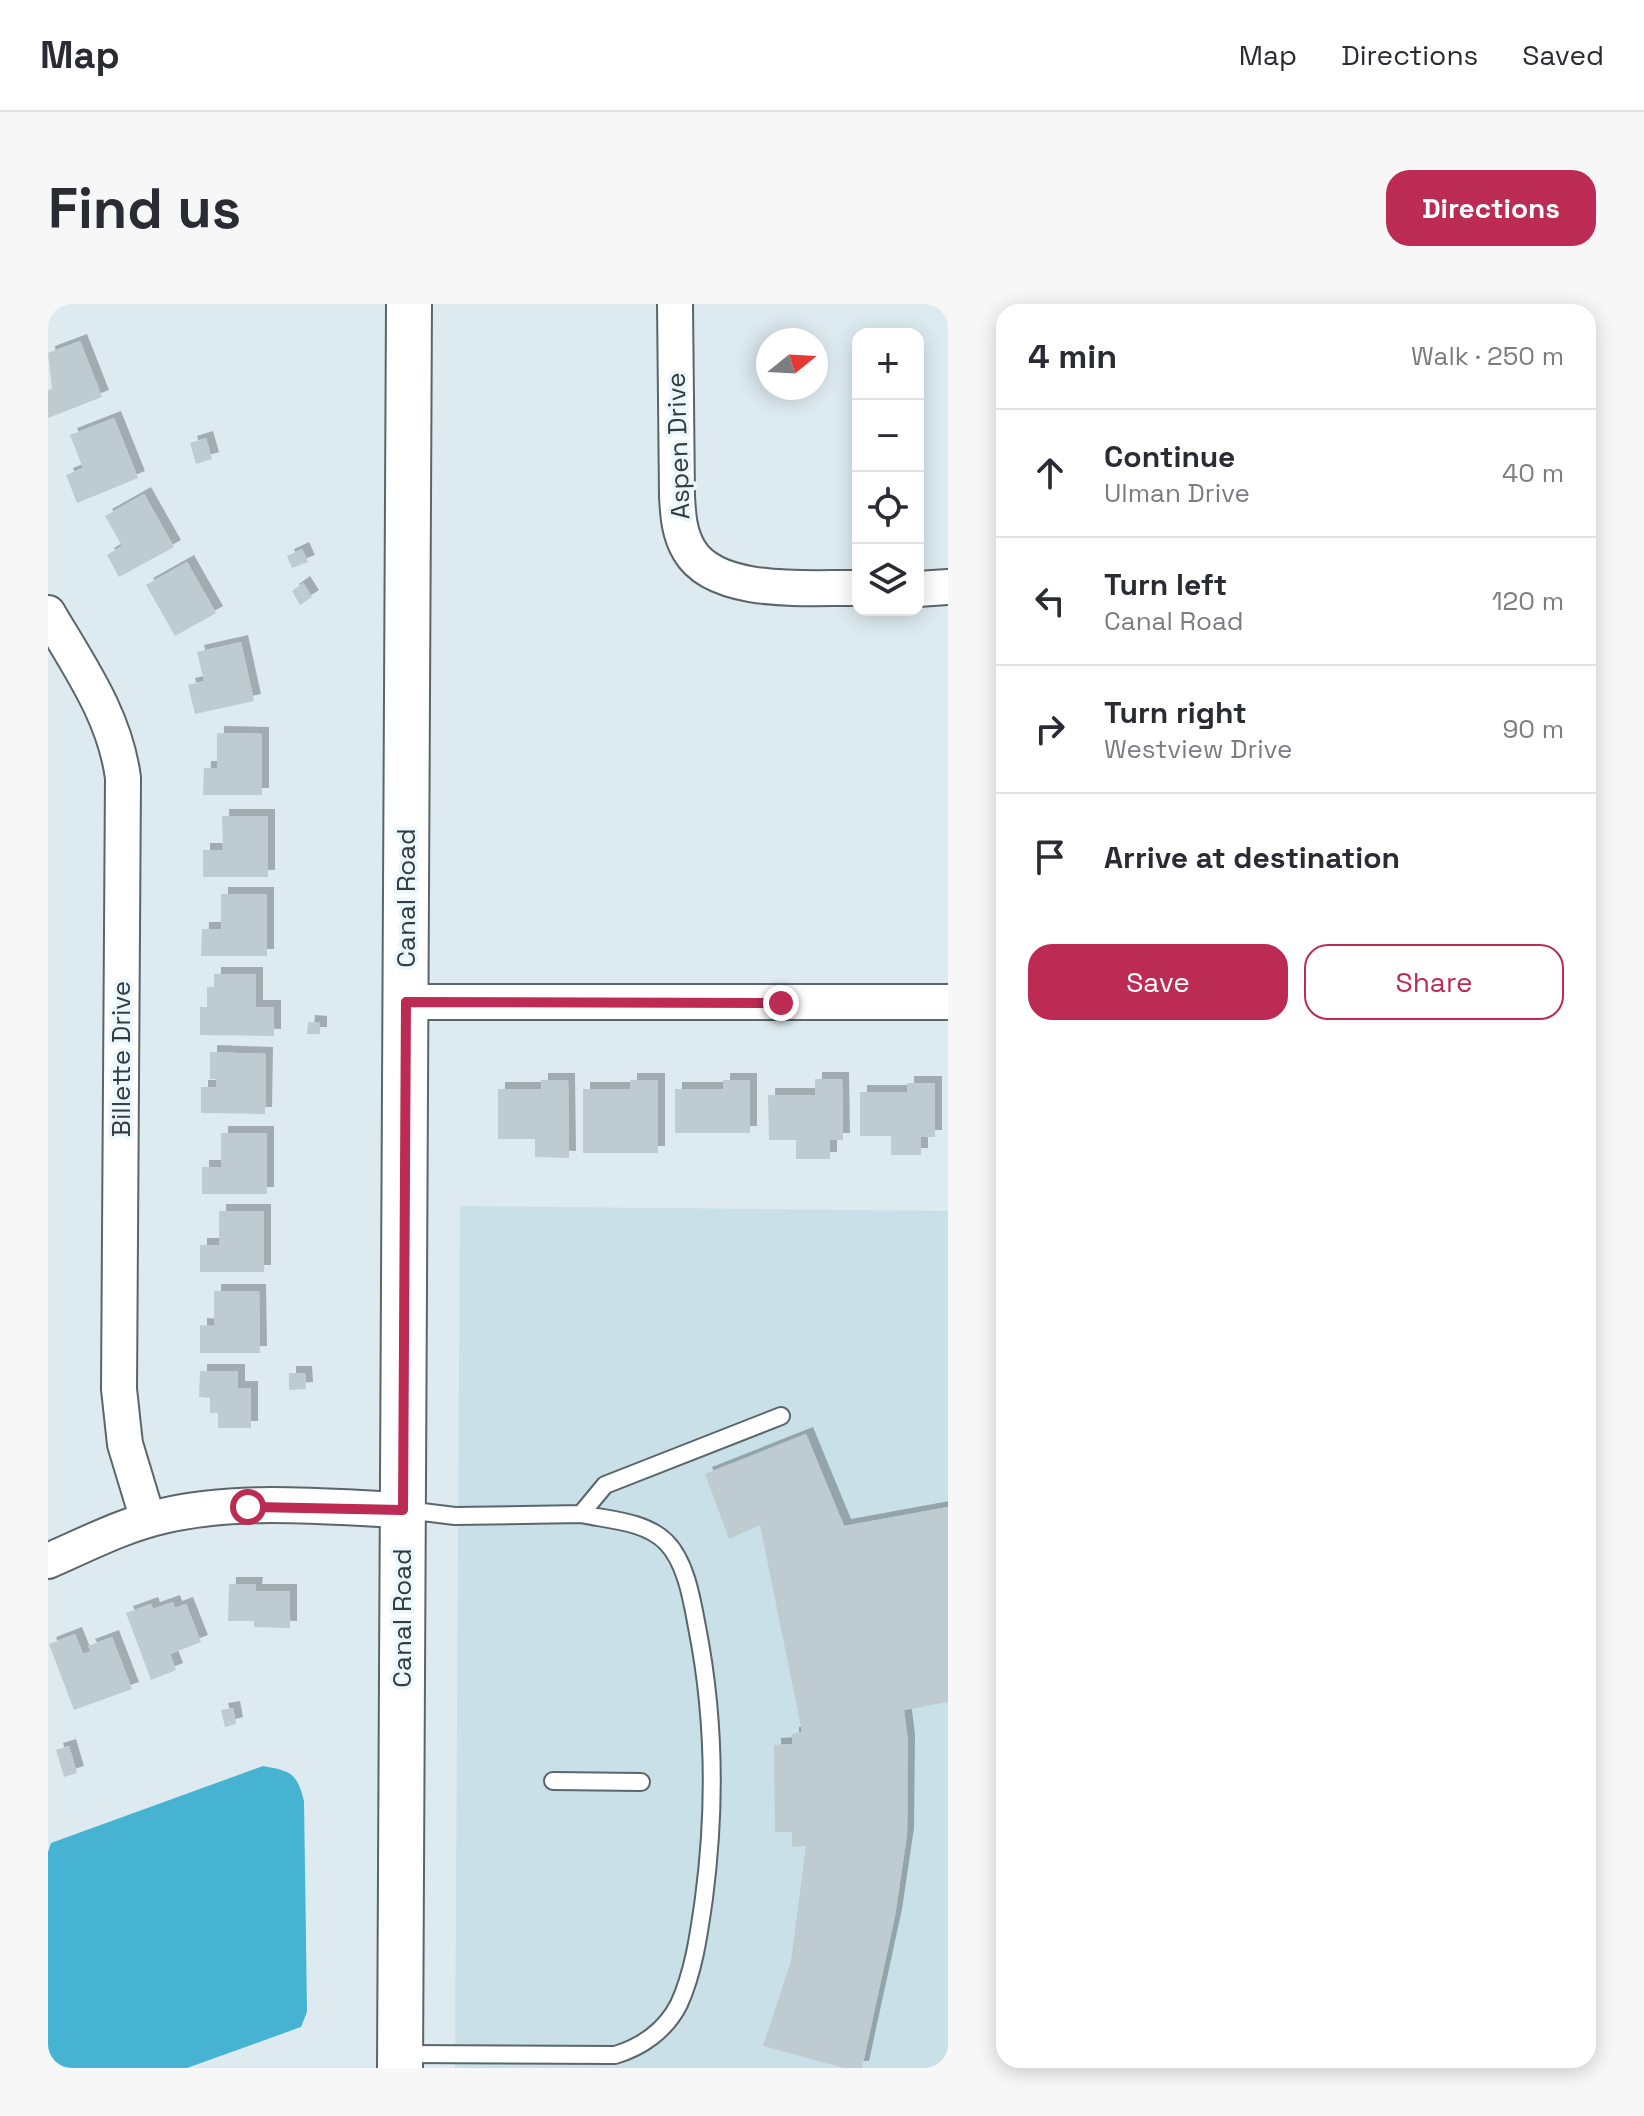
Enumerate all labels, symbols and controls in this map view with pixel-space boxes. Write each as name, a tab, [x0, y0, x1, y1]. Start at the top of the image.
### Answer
text: Map	[40, 31, 120, 79]
text: Map	[1239, 37, 1297, 73]
text: Directions	[1341, 37, 1478, 73]
text: Saved	[1522, 37, 1604, 73]
button: Directions	[1386, 170, 1596, 246]
text: Find us	[48, 173, 241, 244]
north arrow	[756, 328, 828, 400]
map controls	[852, 328, 924, 616]
button: +	[852, 328, 924, 400]
text: 4 min	[1028, 335, 1117, 378]
text: Walk · 250 m	[1411, 339, 1564, 373]
street label: Aspen Drive	[658, 372, 698, 520]
button: −	[852, 400, 924, 472]
text: Continue	[1104, 437, 1235, 476]
icon: ahead	[1028, 451, 1072, 495]
text: 40 m	[1502, 456, 1564, 490]
button: locate	[852, 472, 924, 544]
text: Ulman Drive	[1104, 476, 1250, 510]
button: layers	[852, 544, 924, 616]
text: Turn left	[1104, 565, 1227, 604]
icon: left	[1028, 579, 1072, 623]
text: 120 m	[1492, 584, 1564, 618]
text: Canal Road	[1104, 604, 1243, 638]
text: Turn right	[1104, 693, 1247, 732]
icon: right	[1028, 707, 1072, 751]
text: 90 m	[1502, 712, 1564, 746]
text: Westview Drive	[1104, 732, 1292, 766]
street label: Canal Road	[389, 828, 423, 968]
icon: arrive	[1028, 835, 1072, 879]
text: Arrive at destination	[1104, 838, 1400, 877]
button: Save	[1028, 944, 1288, 1020]
button: Share	[1304, 944, 1564, 1020]
street label: Billette Drive	[104, 981, 138, 1137]
route end	[763, 985, 799, 1021]
route start	[230, 1489, 266, 1525]
street label: Canal Road	[385, 1548, 419, 1688]

